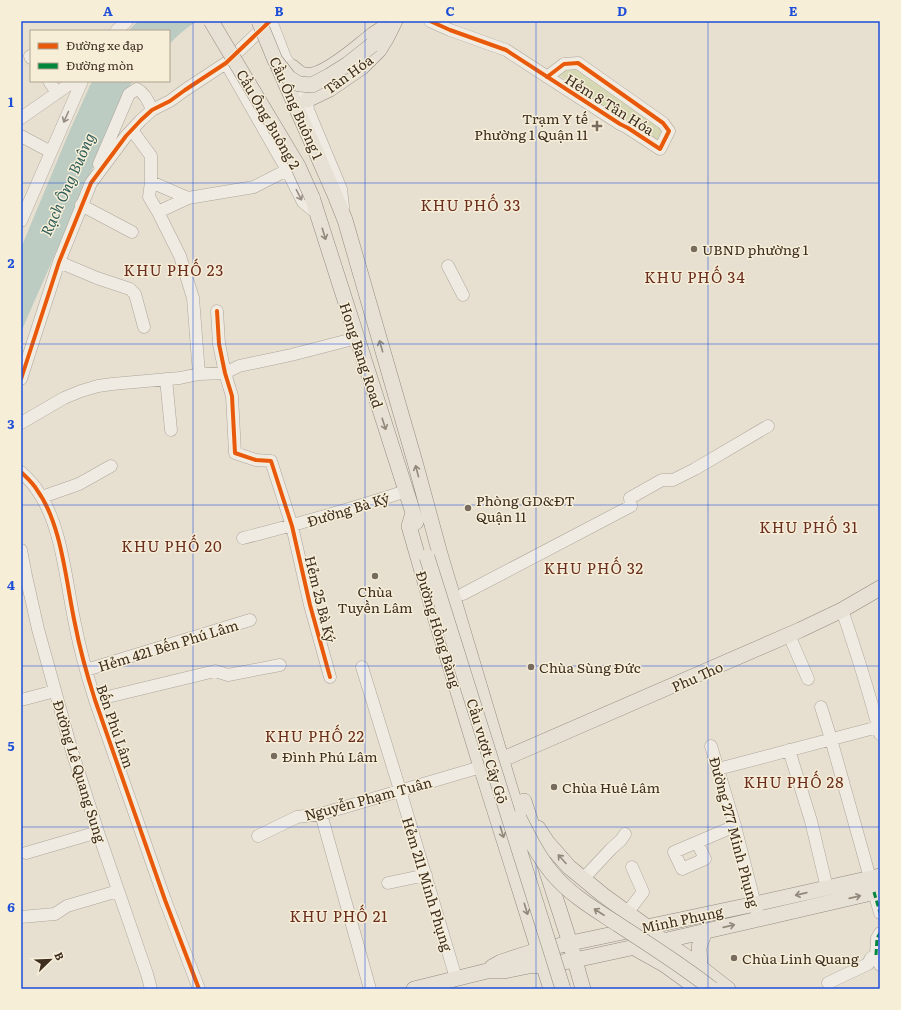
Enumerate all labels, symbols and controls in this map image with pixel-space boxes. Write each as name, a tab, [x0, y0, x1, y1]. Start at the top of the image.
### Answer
text: A	[103, 1, 113, 20]
text: B	[275, 1, 284, 20]
text: C	[445, 1, 455, 20]
text: D	[617, 1, 627, 20]
text: E	[789, 1, 798, 20]
legend	[30, 30, 170, 82]
text: Đường xe đạp	[66, 36, 143, 54]
street label: Tân Hóa	[319, 49, 377, 99]
street label: Cầu Ông Buông 1	[265, 53, 329, 163]
text: Đường mòn	[66, 56, 134, 74]
street label: Cầu Ông Buông 2	[232, 65, 306, 173]
street label: Hẻm 8 Tân Hóa	[562, 69, 659, 140]
text: 1	[8, 92, 14, 111]
place label: Trạm Y tế Phường 1 Quận 11	[474, 108, 588, 144]
one-way arrow	[62, 110, 69, 122]
marker: Trạm Y tế Phường 1 Quận 11	[591, 120, 603, 132]
water label: Rạch Ông Buông	[34, 129, 100, 239]
one-way arrow	[296, 188, 303, 200]
district label: KHU PHỐ 33	[421, 193, 521, 216]
one-way arrow	[321, 227, 328, 240]
place label: UBND phường 1	[702, 239, 809, 259]
marker: UBND phường 1	[689, 244, 699, 254]
text: 2	[8, 253, 15, 272]
district label: KHU PHỐ 23	[124, 258, 224, 281]
district label: KHU PHỐ 34	[644, 265, 746, 288]
street label: Hong Bang Road	[335, 300, 389, 411]
one-way arrow	[377, 339, 384, 352]
text: 3	[7, 414, 15, 433]
one-way arrow	[381, 418, 388, 431]
one-way arrow	[413, 464, 420, 477]
street label: Đường Bà Ký	[304, 487, 393, 531]
place label: Phòng GD&ĐT Quận 11	[476, 490, 575, 526]
marker: Phòng GD&ĐT Quận 11	[463, 503, 473, 513]
district label: KHU PHỐ 31	[759, 515, 859, 538]
district label: KHU PHỐ 20	[121, 534, 223, 557]
street label: Hẻm 25 Bà Ký	[301, 553, 342, 646]
district label: KHU PHỐ 32	[544, 556, 644, 579]
street label: Đường Hồng Bàng	[412, 568, 466, 690]
marker: Chùa Tuyền Lâm	[370, 571, 380, 581]
text: 4	[7, 575, 15, 594]
place label: Chùa Tuyền Lâm	[337, 581, 413, 617]
street label: Hẻm 421 Bến Phú Lâm	[95, 614, 241, 676]
street label: Phu Tho	[668, 656, 726, 696]
place label: Chùa Sùng Đức	[539, 657, 641, 677]
marker: Chùa Sùng Đức	[526, 662, 536, 672]
street label: Bến Phú Lâm	[92, 681, 140, 771]
street label: Cầu vượt Cây Gõ	[462, 696, 514, 806]
street label: Đường Lê Quang Sung	[49, 697, 111, 845]
district label: KHU PHỐ 22	[265, 724, 365, 747]
text: 5	[7, 736, 15, 755]
place label: Đình Phú Lâm	[282, 746, 378, 766]
marker: Đình Phú Lâm	[269, 751, 279, 761]
street label: Đường 277 Minh Phụng	[705, 754, 765, 910]
district label: KHU PHỐ 28	[744, 770, 844, 793]
street label: Nguyễn Phạm Tuân	[302, 771, 434, 825]
place label: Chùa Huê Lâm	[562, 777, 661, 797]
marker: Chùa Huê Lâm	[549, 782, 559, 792]
street label: Hẻm 211 Minh Phụng	[398, 814, 458, 954]
one-way arrow	[498, 826, 506, 838]
one-way arrow	[557, 854, 566, 864]
one-way arrow	[795, 891, 808, 899]
one-way arrow	[848, 892, 861, 900]
text: 6	[7, 897, 15, 916]
street label: Minh Phụng	[639, 901, 725, 937]
one-way arrow	[523, 903, 530, 916]
district label: KHU PHỐ 21	[290, 904, 388, 927]
one-way arrow	[594, 908, 605, 916]
one-way arrow	[722, 922, 735, 929]
north arrow	[30, 940, 70, 980]
place label: Chùa Linh Quang	[742, 948, 859, 968]
text: B	[51, 949, 69, 963]
marker: Chùa Linh Quang	[729, 953, 739, 963]

